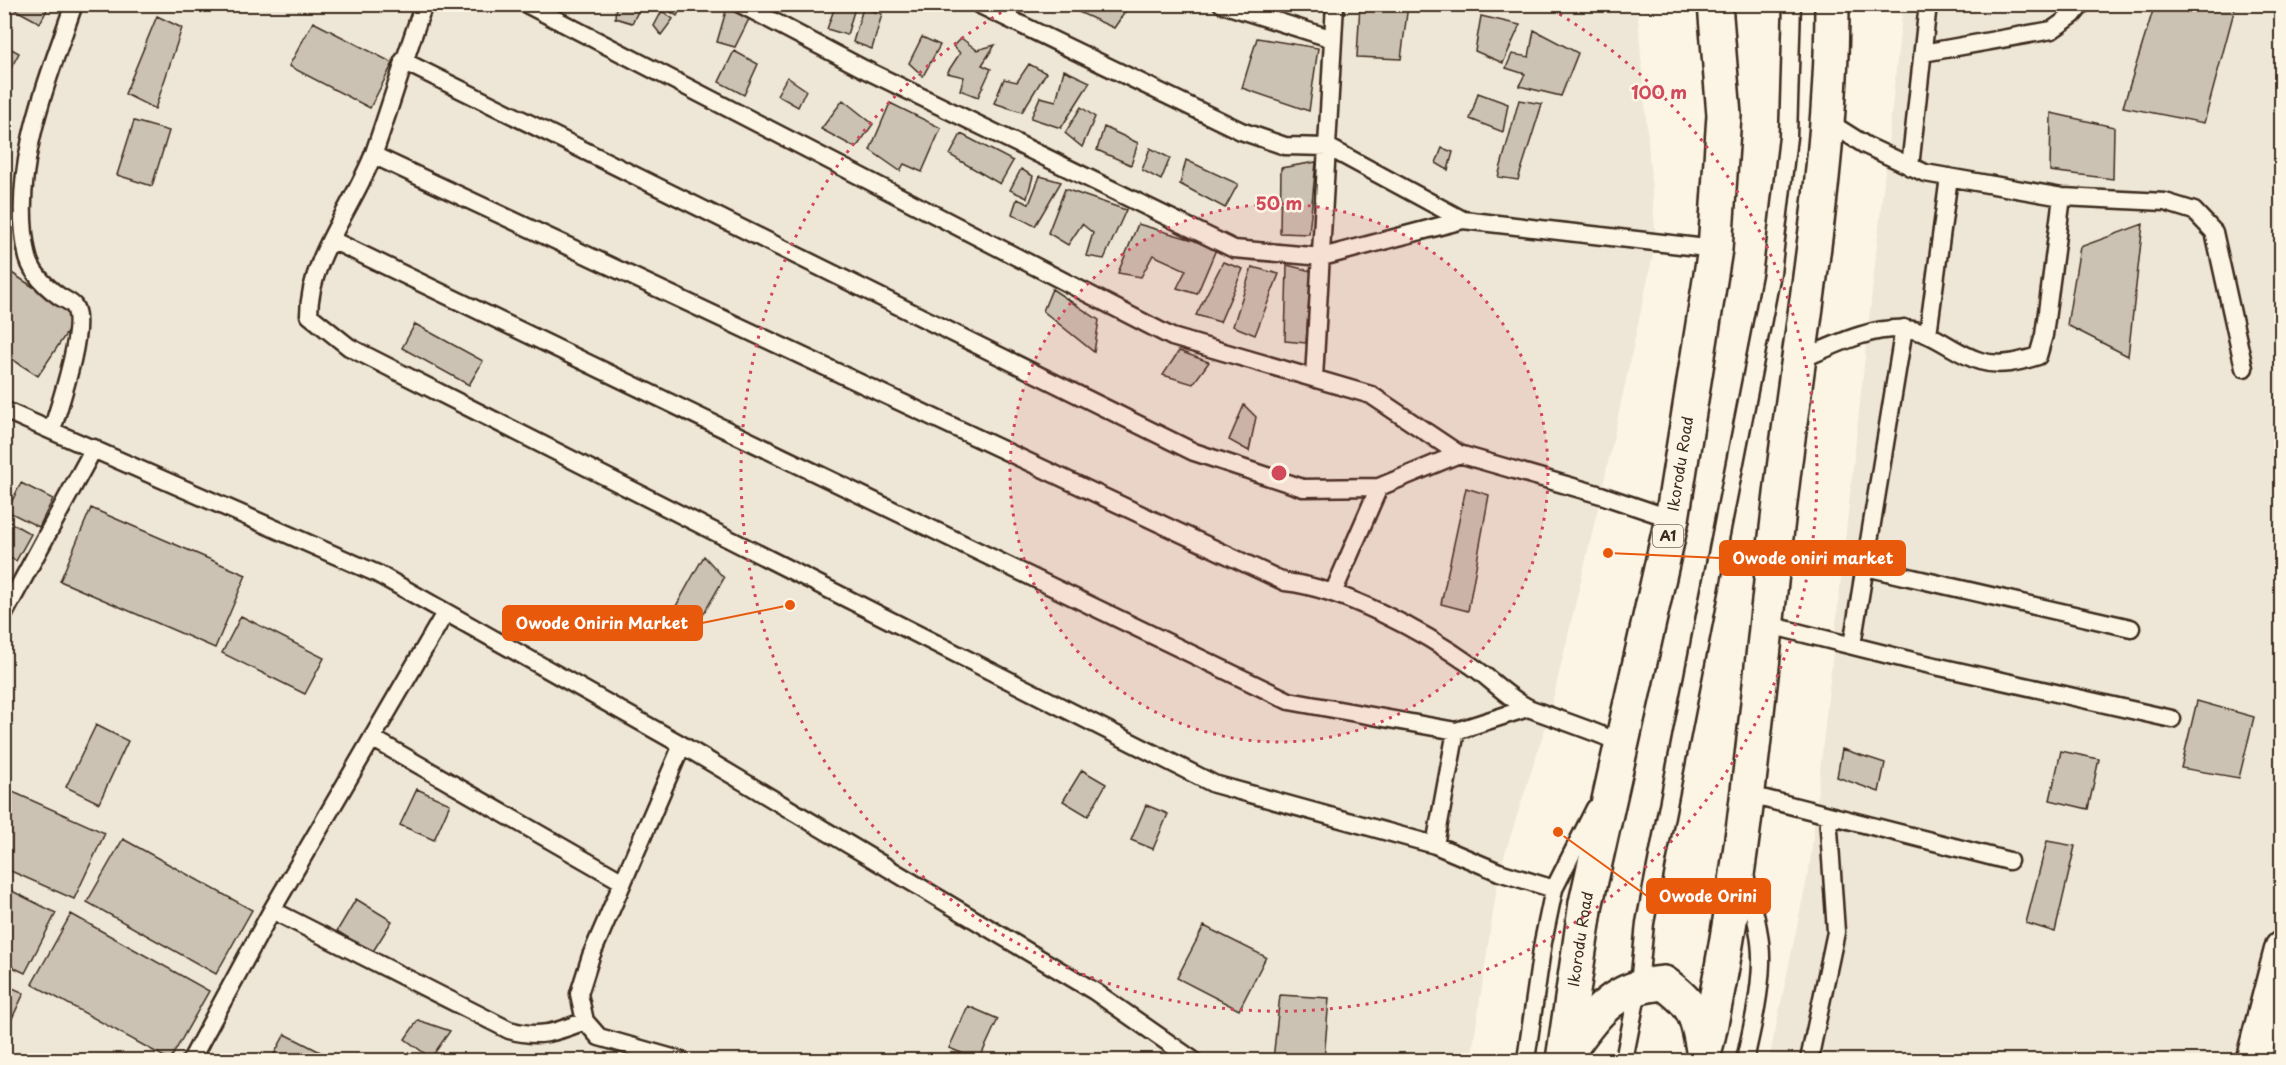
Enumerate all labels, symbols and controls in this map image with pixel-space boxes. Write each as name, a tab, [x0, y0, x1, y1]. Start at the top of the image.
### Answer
text: 100 m	[1631, 78, 1687, 105]
text: 50 m	[1256, 189, 1302, 216]
street label: Ikorodu Road	[1660, 414, 1698, 513]
centre of rings	[1269, 463, 1289, 483]
road number: A1	[1653, 525, 1683, 547]
callout: Owode oniri market	[1720, 541, 1905, 575]
text: Owode oniri market	[1733, 545, 1894, 569]
callout: Owode Onirin Market	[503, 606, 702, 640]
text: Owode Onirin Market	[516, 610, 688, 634]
callout: Owode Orini	[1647, 879, 1770, 913]
text: Owode Orini	[1659, 883, 1757, 907]
street label: Ikorodu Road	[1561, 889, 1598, 988]

